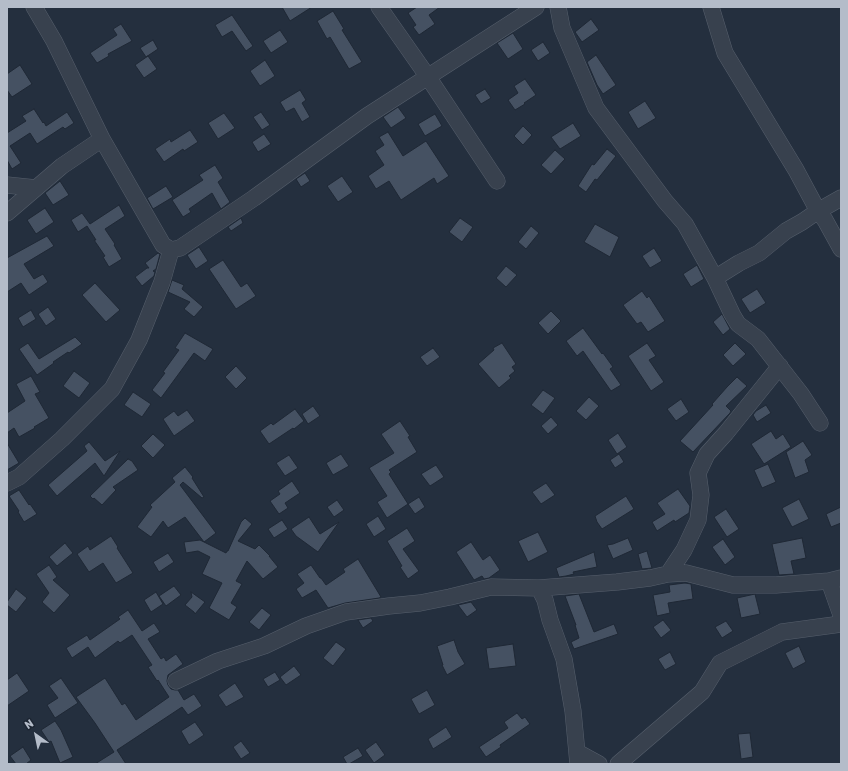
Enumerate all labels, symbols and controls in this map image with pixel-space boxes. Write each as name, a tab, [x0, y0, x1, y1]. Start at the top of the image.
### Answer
north arrow	[16, 715, 56, 755]
text: N	[22, 717, 36, 732]

